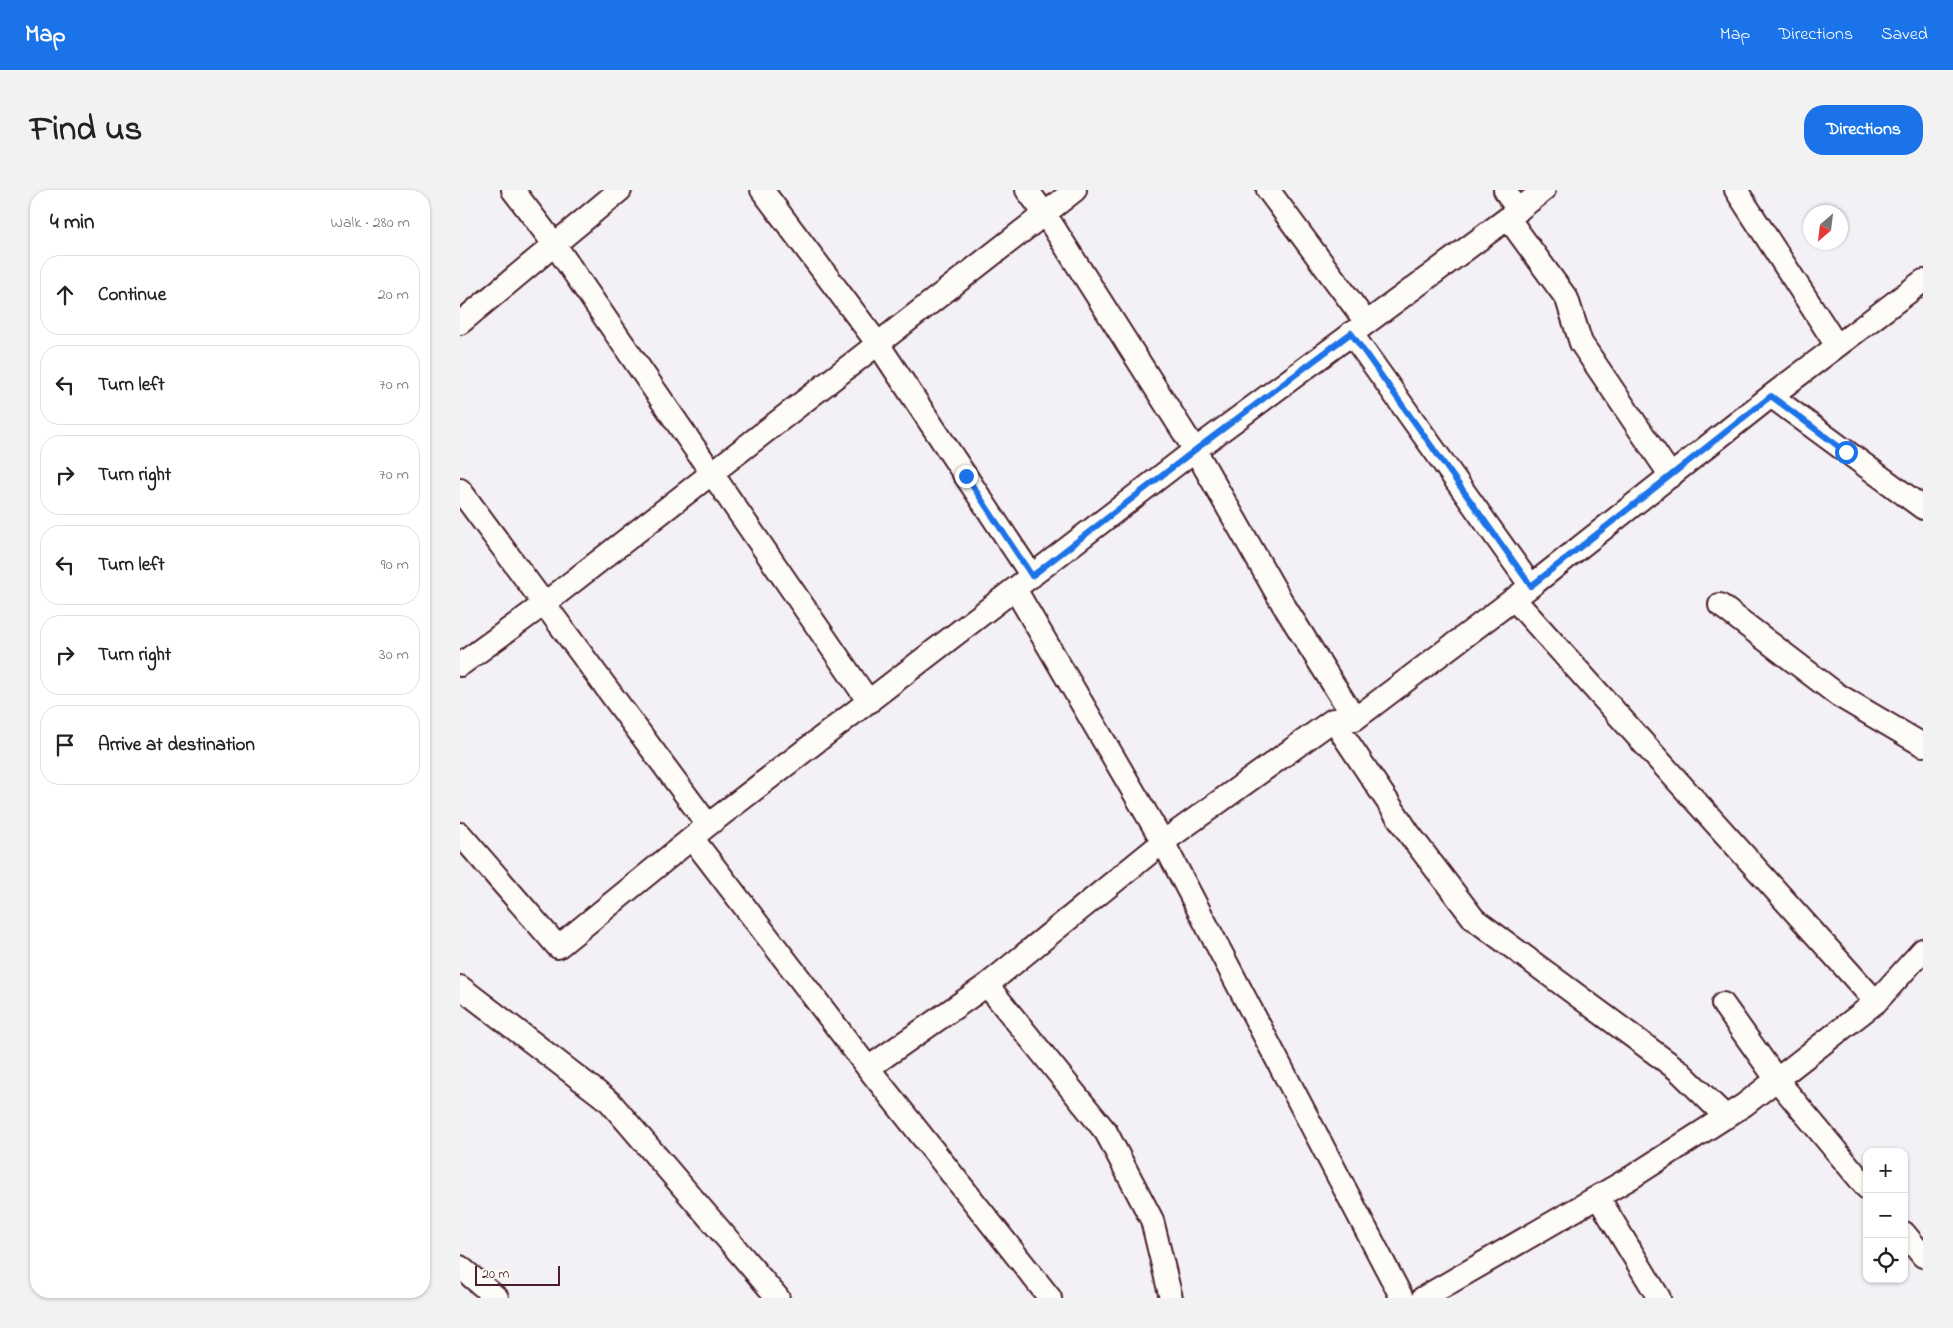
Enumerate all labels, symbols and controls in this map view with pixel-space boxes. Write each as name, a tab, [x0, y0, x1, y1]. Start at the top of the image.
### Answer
text: Map	[25, 18, 66, 53]
text: Map	[1720, 22, 1750, 48]
text: Directions	[1778, 22, 1853, 48]
text: Saved	[1881, 22, 1928, 48]
text: Find us	[30, 105, 142, 156]
button: Directions	[1804, 105, 1923, 155]
north arrow	[1803, 205, 1848, 250]
text: 4 min	[50, 208, 94, 238]
text: Walk · 280 m	[331, 211, 410, 235]
icon: ahead	[51, 281, 79, 309]
text: Continue	[98, 282, 166, 309]
text: 20 m	[378, 283, 409, 307]
icon: left	[51, 371, 79, 399]
text: Turn left	[98, 372, 165, 399]
text: 70 m	[379, 373, 409, 397]
route start	[1835, 441, 1858, 464]
icon: right	[51, 461, 79, 489]
text: Turn right	[98, 462, 171, 489]
text: 70 m	[379, 463, 409, 487]
route end	[955, 465, 978, 488]
icon: left	[51, 551, 79, 579]
text: Turn left	[98, 552, 165, 579]
text: 90 m	[381, 553, 409, 577]
icon: right	[51, 641, 79, 669]
text: Turn right	[98, 642, 171, 669]
text: 30 m	[379, 643, 409, 667]
icon: arrive	[51, 731, 79, 759]
text: Arrive at destination	[98, 732, 255, 759]
map controls	[1863, 1148, 1908, 1283]
button: +	[1863, 1148, 1908, 1193]
button: −	[1863, 1193, 1908, 1238]
button: locate	[1863, 1238, 1908, 1283]
scale bar	[475, 1263, 560, 1286]
text: 20 m	[482, 1264, 509, 1285]

